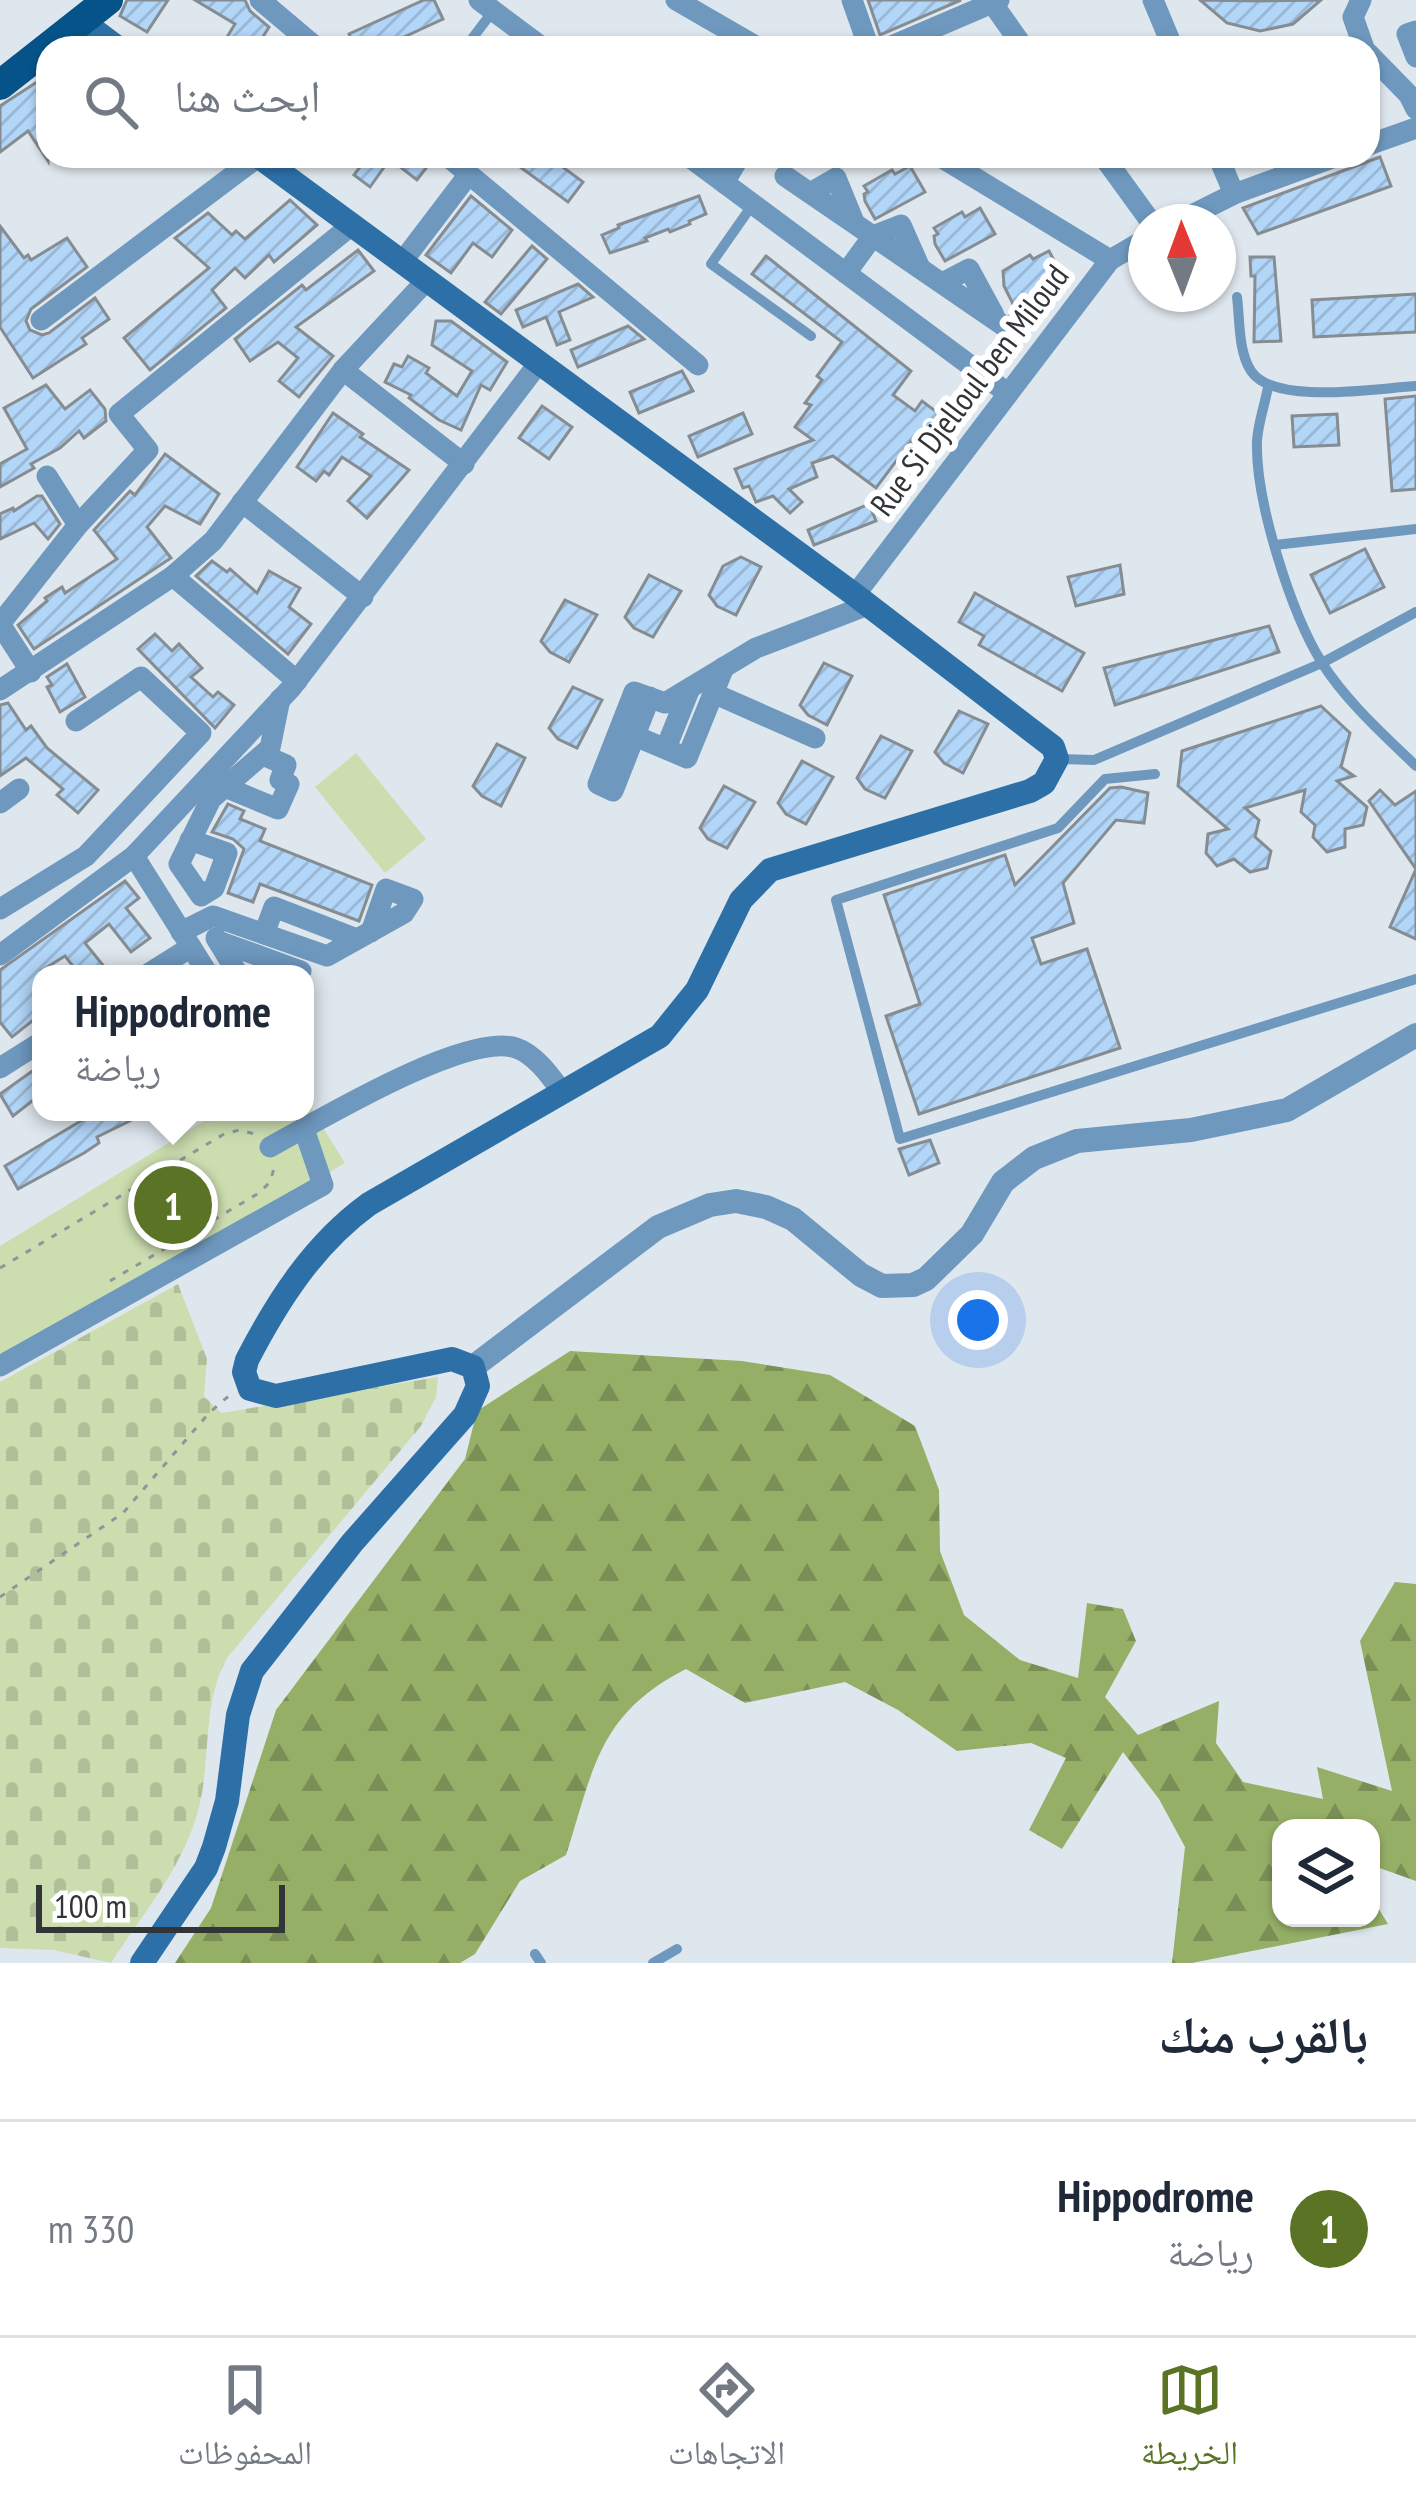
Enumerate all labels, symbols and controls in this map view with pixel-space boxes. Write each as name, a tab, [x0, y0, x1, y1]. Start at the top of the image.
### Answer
search box	[36, 36, 1380, 168]
text: ابحث هنا	[174, 66, 321, 124]
icon: search	[78, 69, 144, 135]
north arrow	[1128, 204, 1236, 312]
street label: Rue Si Djelloul ben Miloud	[860, 255, 1077, 524]
popup	[32, 965, 314, 1121]
text: Hippodrome	[75, 981, 271, 1039]
text: رياضة	[75, 1041, 161, 1092]
pin: 1	[134, 1160, 212, 1250]
your location	[948, 1290, 1008, 1350]
map controls	[1272, 1819, 1380, 1927]
button: layers	[1272, 1819, 1380, 1927]
scale bar	[36, 1879, 285, 1932]
text: 100 m	[54, 1884, 127, 1927]
text: بالقرب منك	[1158, 2001, 1368, 2067]
text: Hippodrome	[1057, 2166, 1254, 2224]
text: 330 m	[48, 2203, 134, 2254]
text: 1	[1320, 2203, 1338, 2254]
text: رياضة	[1167, 2226, 1254, 2277]
tab: المحفوظات	[178, 2357, 312, 2485]
tab: الاتجاهات	[668, 2357, 785, 2485]
tab: الخريطة	[1141, 2357, 1238, 2485]

